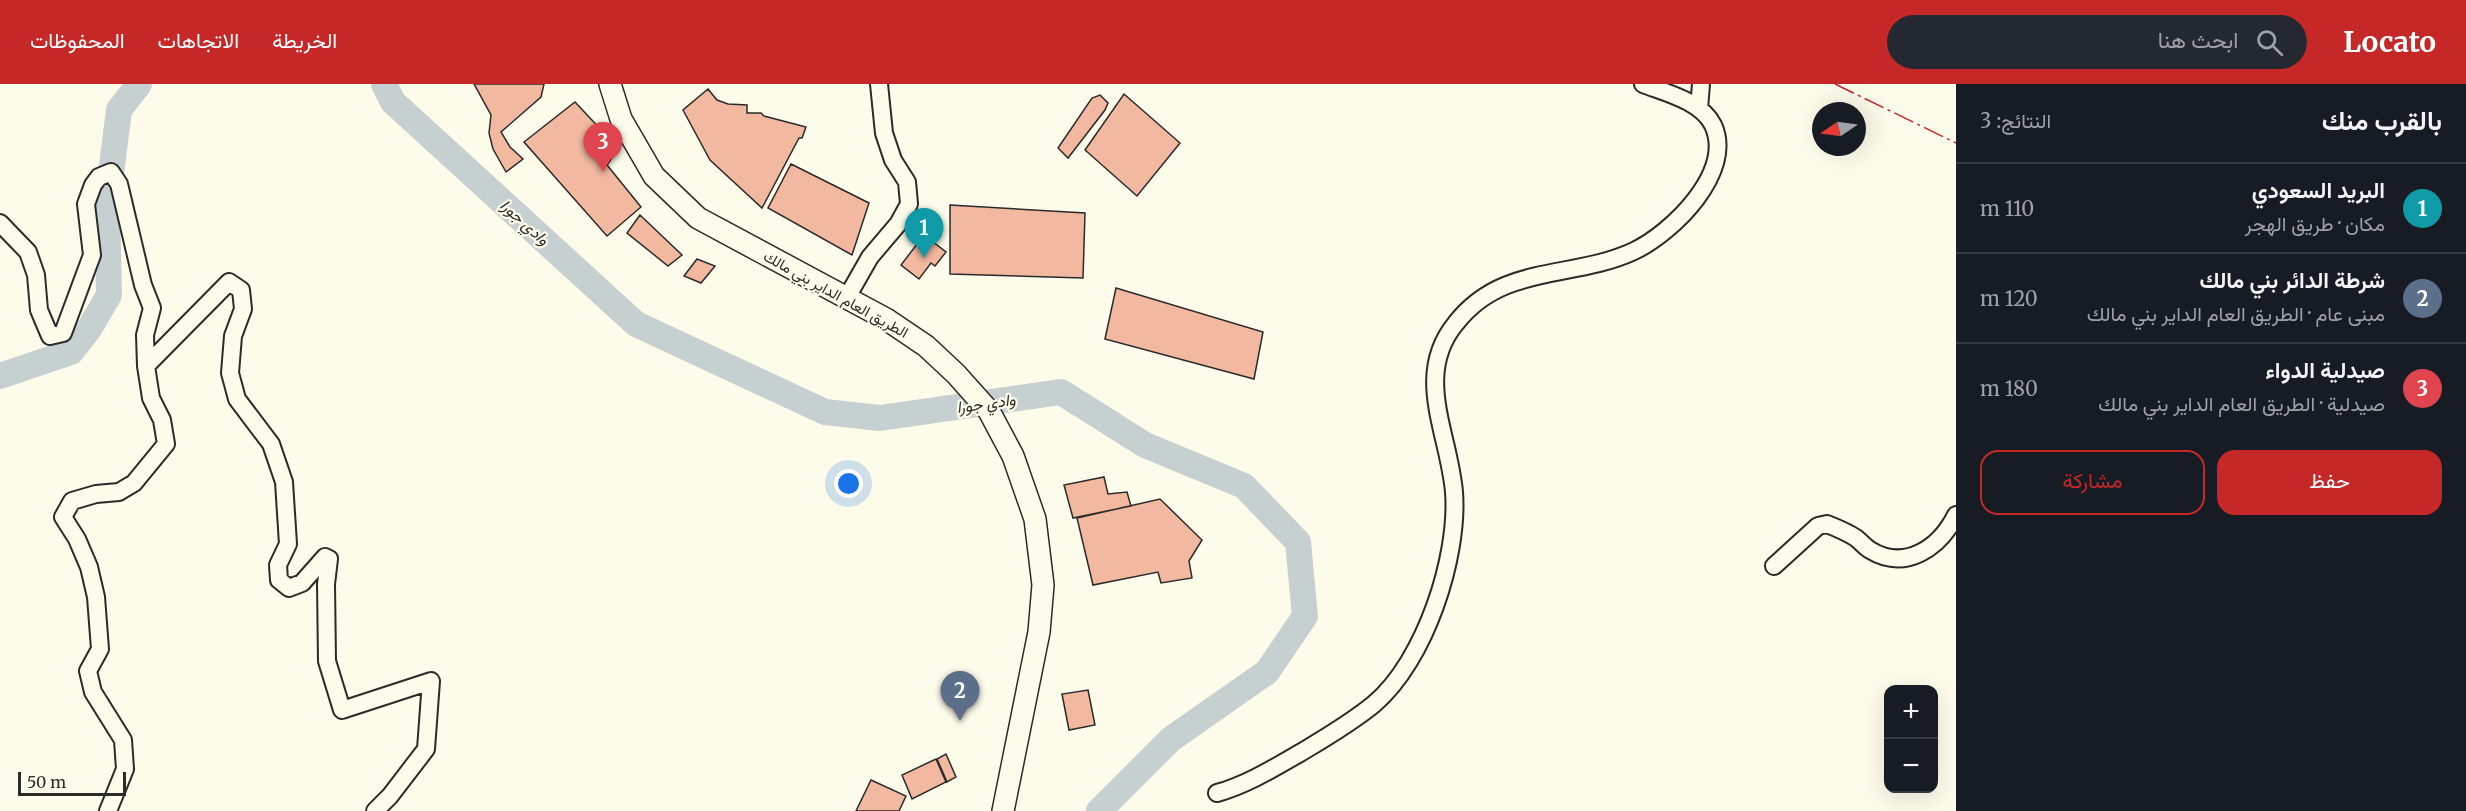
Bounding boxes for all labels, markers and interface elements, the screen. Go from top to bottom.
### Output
search box [1887,15,2307,69]
text: Locato [2343,24,2436,60]
text: ابحث هنا [2158,26,2238,54]
icon: search [2253,26,2286,59]
text: المحفوظات [30,27,125,54]
text: الاتجاهات [158,27,239,54]
text: الخريطة [272,27,337,54]
north arrow [1812,102,1866,156]
text: بالقرب منك [2322,104,2442,137]
text: النتائج: 3 [1980,108,2051,133]
pin: 3 [584,122,622,172]
text: البريد السعودي [2252,176,2385,204]
water label: وادي جورا [494,195,554,252]
text: 110 m [1980,196,2034,221]
text: 1 [2418,196,2427,221]
pin: 1 [904,208,944,258]
text: مكان · طريق الهجر [2245,211,2385,236]
street label: الطريق العام الداير بني مالك [758,246,912,345]
text: شرطة الدائر بني مالك [2199,266,2385,294]
text: 120 m [1980,286,2038,311]
text: 2 [2417,286,2428,311]
text: مبنى عام · الطريق العام الداير بني مالك [2087,301,2385,326]
text: صيدلية الدواء [2265,356,2385,384]
text: 180 m [1980,376,2038,401]
text: 3 [2417,376,2428,401]
water label: وادي جورا [955,389,1017,421]
text: صيدلية · الطريق العام الداير بني مالك [2098,391,2385,416]
button: مشاركة [1980,450,2205,515]
button: حفظ [2217,450,2442,515]
your location [834,469,863,498]
pin: 2 [940,672,980,721]
map controls [1884,685,1938,793]
button: + [1884,685,1938,739]
button: − [1884,739,1938,793]
scale bar [18,769,126,796]
text: 50 m [27,772,66,792]

